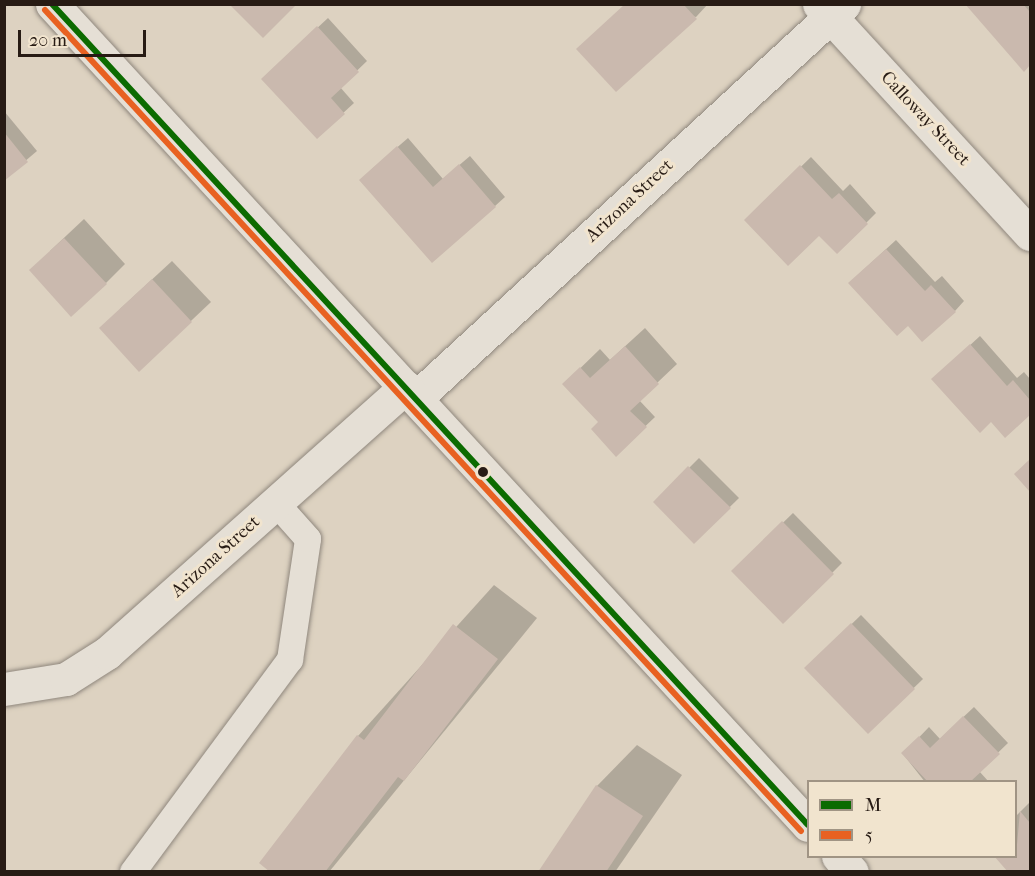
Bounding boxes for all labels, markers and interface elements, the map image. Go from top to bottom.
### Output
scale bar [21,18,148,56]
text: 20 m [29,30,67,51]
street label: Calloway Street [876,67,974,171]
street label: Arizona Street [582,155,678,247]
unlabelled marker [477,466,489,478]
street label: Arizona Street [167,512,265,602]
legend [807,780,1017,858]
text: M [865,795,881,816]
text: 5 [865,825,873,846]

